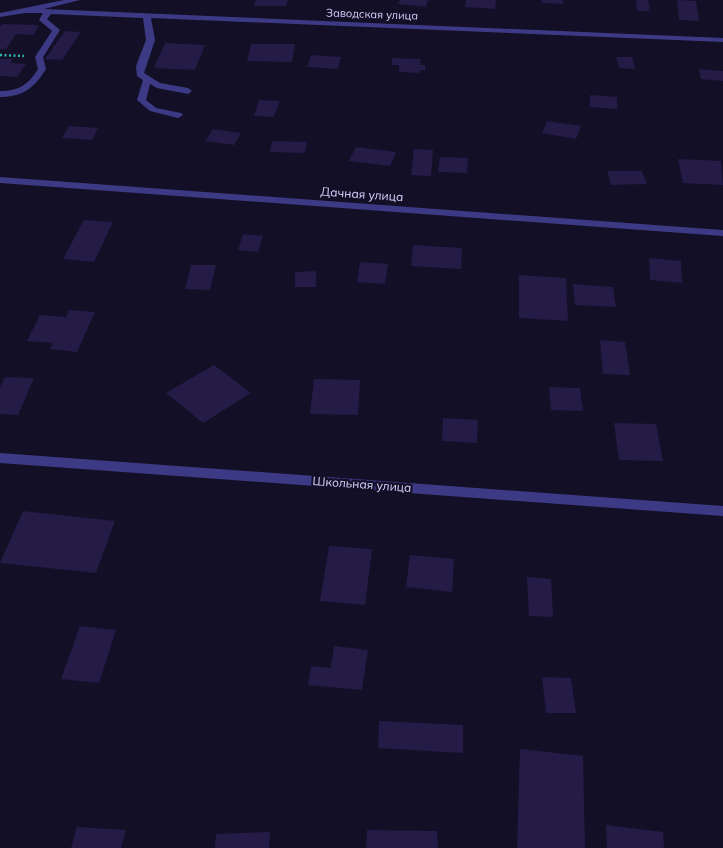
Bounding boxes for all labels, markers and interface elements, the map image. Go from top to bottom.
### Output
street label: Заводская улица [326,5,418,23]
street label: Дачная улица [320,184,404,204]
street label: Школьная улица [312,473,412,495]

